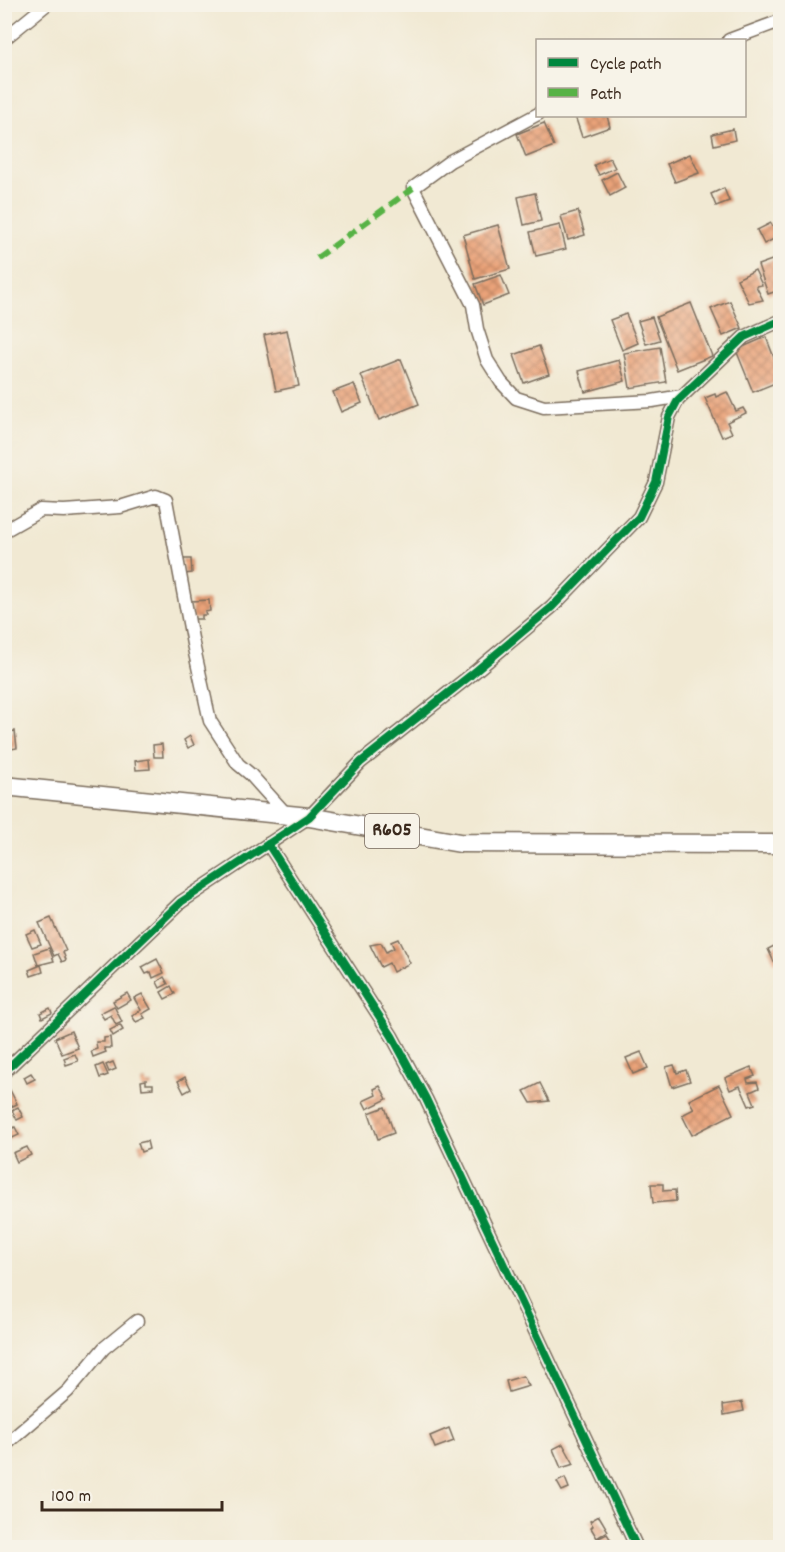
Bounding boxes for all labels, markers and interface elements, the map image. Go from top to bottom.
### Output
legend [536,39,746,117]
text: Cycle path [590,53,661,78]
text: Path [590,83,622,108]
road number: R605 [365,814,419,848]
scale bar [42,1474,222,1512]
text: 100 m [51,1485,91,1510]

